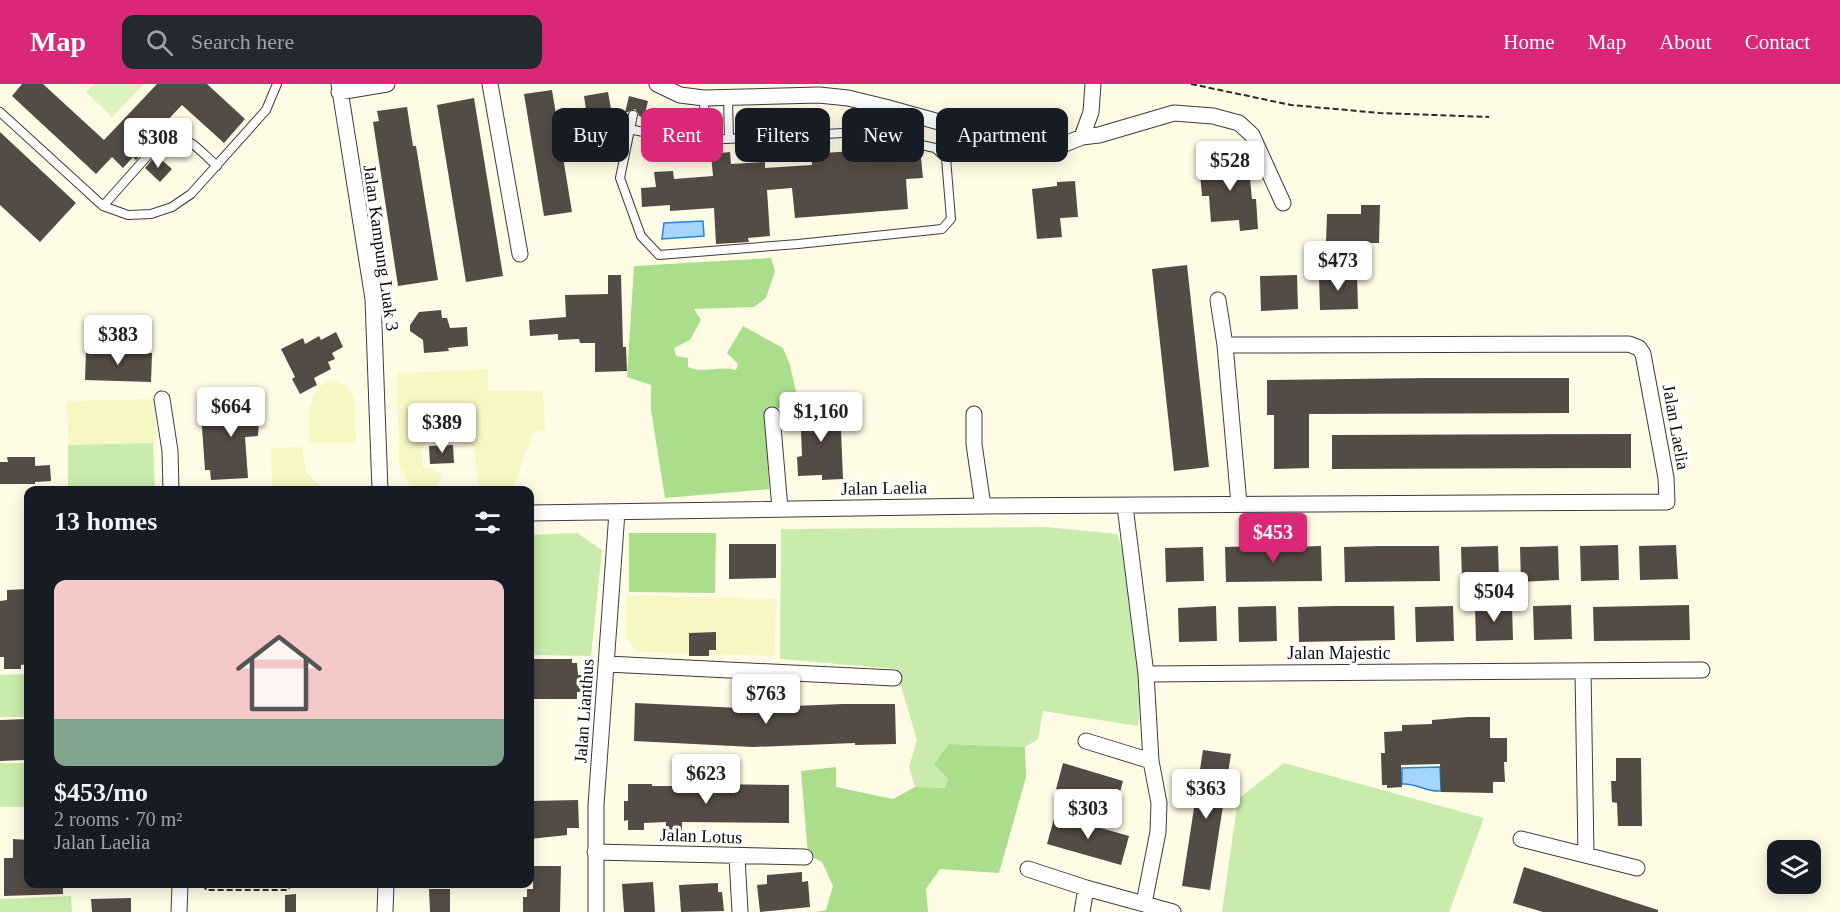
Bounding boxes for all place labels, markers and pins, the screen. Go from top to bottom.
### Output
pin: $308 [122,118,194,169]
pin: $528 [1194,141,1266,192]
pin: $473 [1302,241,1374,292]
pin: $383 [82,315,154,366]
pin: $664 [195,387,267,438]
pin: $1,160 [772,392,870,443]
pin: $389 [406,403,478,454]
pin: $453 [1237,513,1309,564]
pin: $504 [1458,572,1530,623]
pin: $763 [730,674,802,725]
pin: $623 [670,754,742,805]
pin: $363 [1170,769,1242,820]
pin: $303 [1052,789,1124,840]

